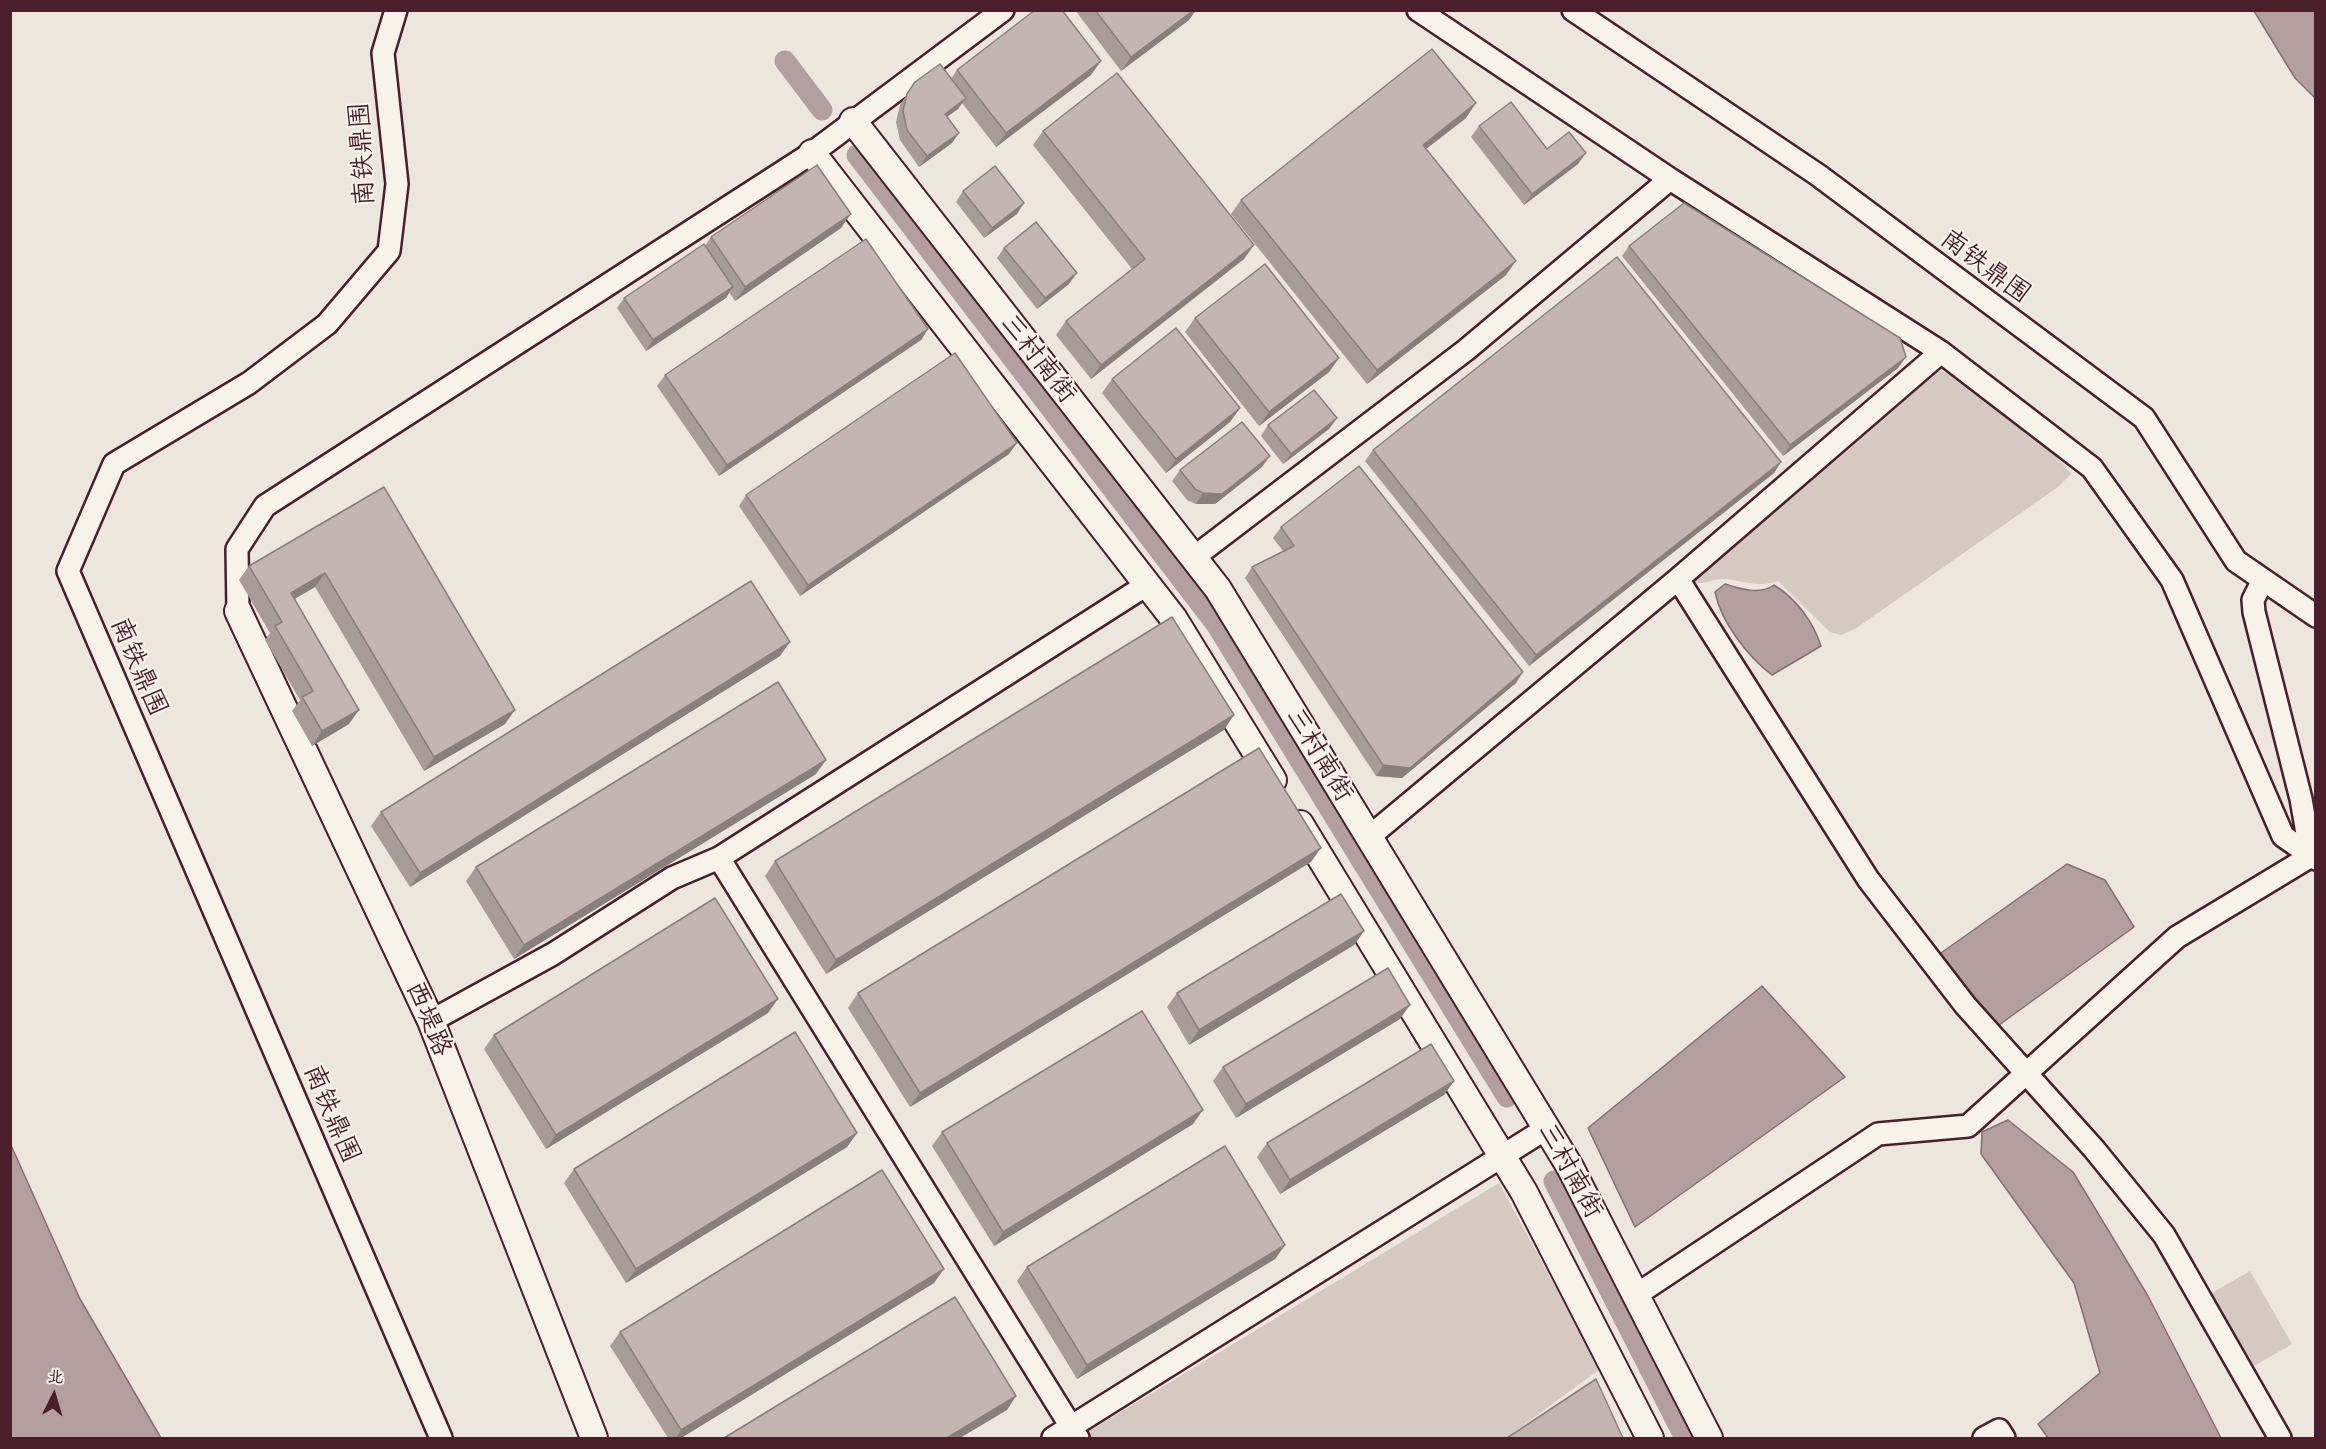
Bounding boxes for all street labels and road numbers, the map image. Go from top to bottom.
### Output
street label: 南铁鼎围 [345,101,381,207]
street label: 南铁鼎围 [1934,223,2036,311]
street label: 三村南街 [994,308,1082,410]
street label: 南铁鼎围 [103,613,173,721]
street label: 三村南街 [1279,702,1359,808]
street label: 西堤路 [398,977,458,1061]
street label: 南铁鼎围 [296,1060,366,1168]
street label: 三村南街 [1531,1118,1609,1224]

